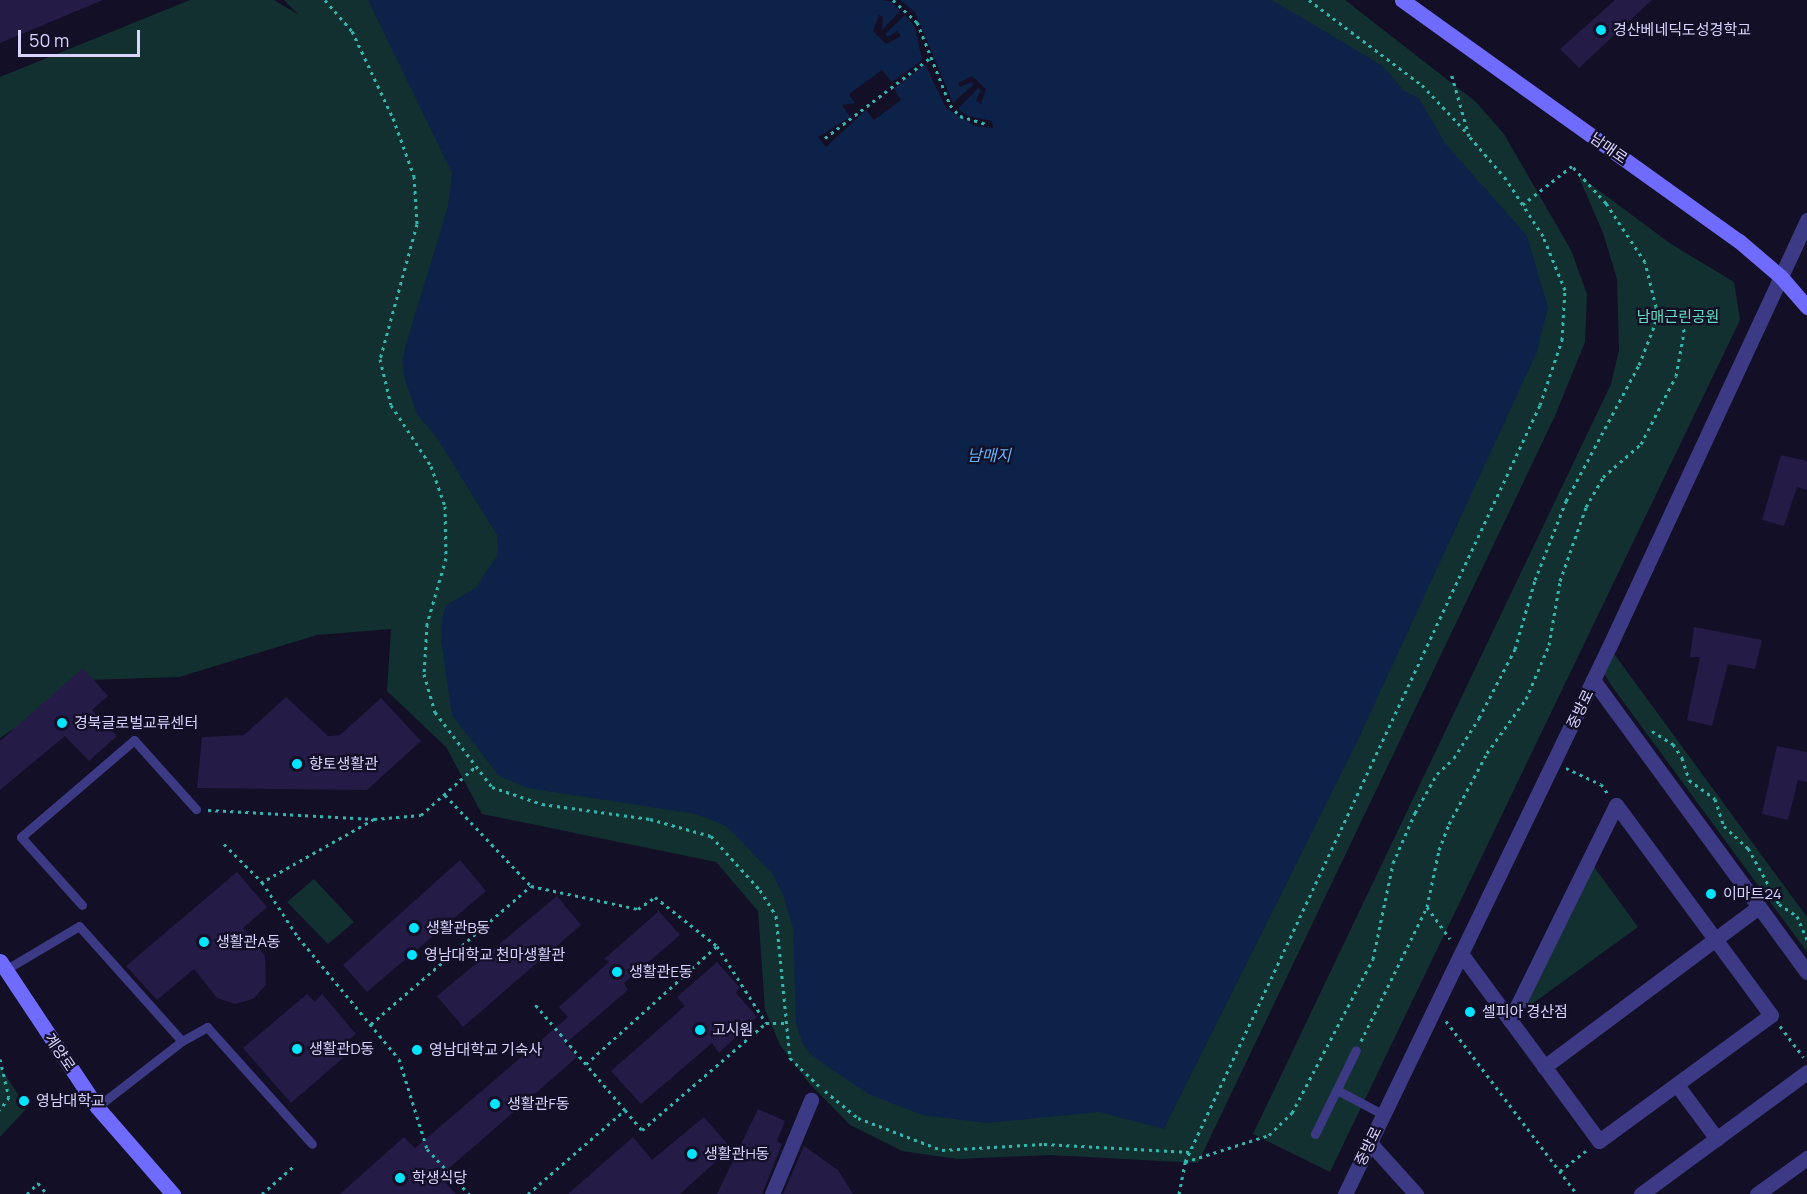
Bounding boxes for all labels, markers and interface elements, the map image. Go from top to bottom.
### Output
scale bar [21,18,142,56]
place label: 경산베네딕도성경학교 [1613,21,1751,39]
marker: 경산베네딕도성경학교 [1594,23,1608,37]
text: 50 m [29,28,69,52]
street label: 남매로 [1587,129,1631,167]
park label: 남매근린공원 [1637,308,1719,326]
water label: 남매지 [967,445,1011,465]
street label: 중방로 [1563,686,1597,732]
place label: 경북글로벌교류센터 [74,714,198,732]
marker: 경북글로벌교류센터 [55,716,69,730]
place label: 향토생활관 [309,755,378,773]
marker: 향토생활관 [290,757,304,771]
place label: 이마트24 [1723,885,1781,903]
marker: 이마트24 [1704,887,1718,901]
place label: 생활관B동 [426,919,490,937]
marker: 생활관B동 [407,921,421,935]
place label: 생활관A동 [216,933,281,951]
marker: 생활관A동 [197,935,211,949]
place label: 영남대학교 천마생활관 [424,946,565,964]
marker: 영남대학교 천마생활관 [405,948,419,962]
place label: 생활관E동 [629,963,693,981]
marker: 생활관E동 [610,965,624,979]
place label: 셀피아 경산점 [1482,1003,1568,1021]
marker: 셀피아 경산점 [1463,1005,1477,1019]
place label: 고시원 [712,1021,753,1039]
marker: 고시원 [693,1023,707,1037]
street label: 계양로 [41,1030,79,1074]
place label: 생활관D동 [309,1040,374,1058]
place label: 영남대학교 기숙사 [429,1041,542,1059]
marker: 생활관D동 [290,1042,304,1056]
marker: 영남대학교 기숙사 [410,1043,424,1057]
place label: 영남대학교 [36,1092,105,1110]
marker: 영남대학교 [17,1094,31,1108]
place label: 생활관F동 [507,1095,570,1113]
marker: 생활관F동 [488,1097,502,1111]
street label: 중방로 [1351,1123,1385,1169]
place label: 생활관H동 [704,1145,769,1163]
marker: 생활관H동 [685,1147,699,1161]
place label: 학생식당 [412,1169,467,1187]
marker: 학생식당 [393,1171,407,1185]

